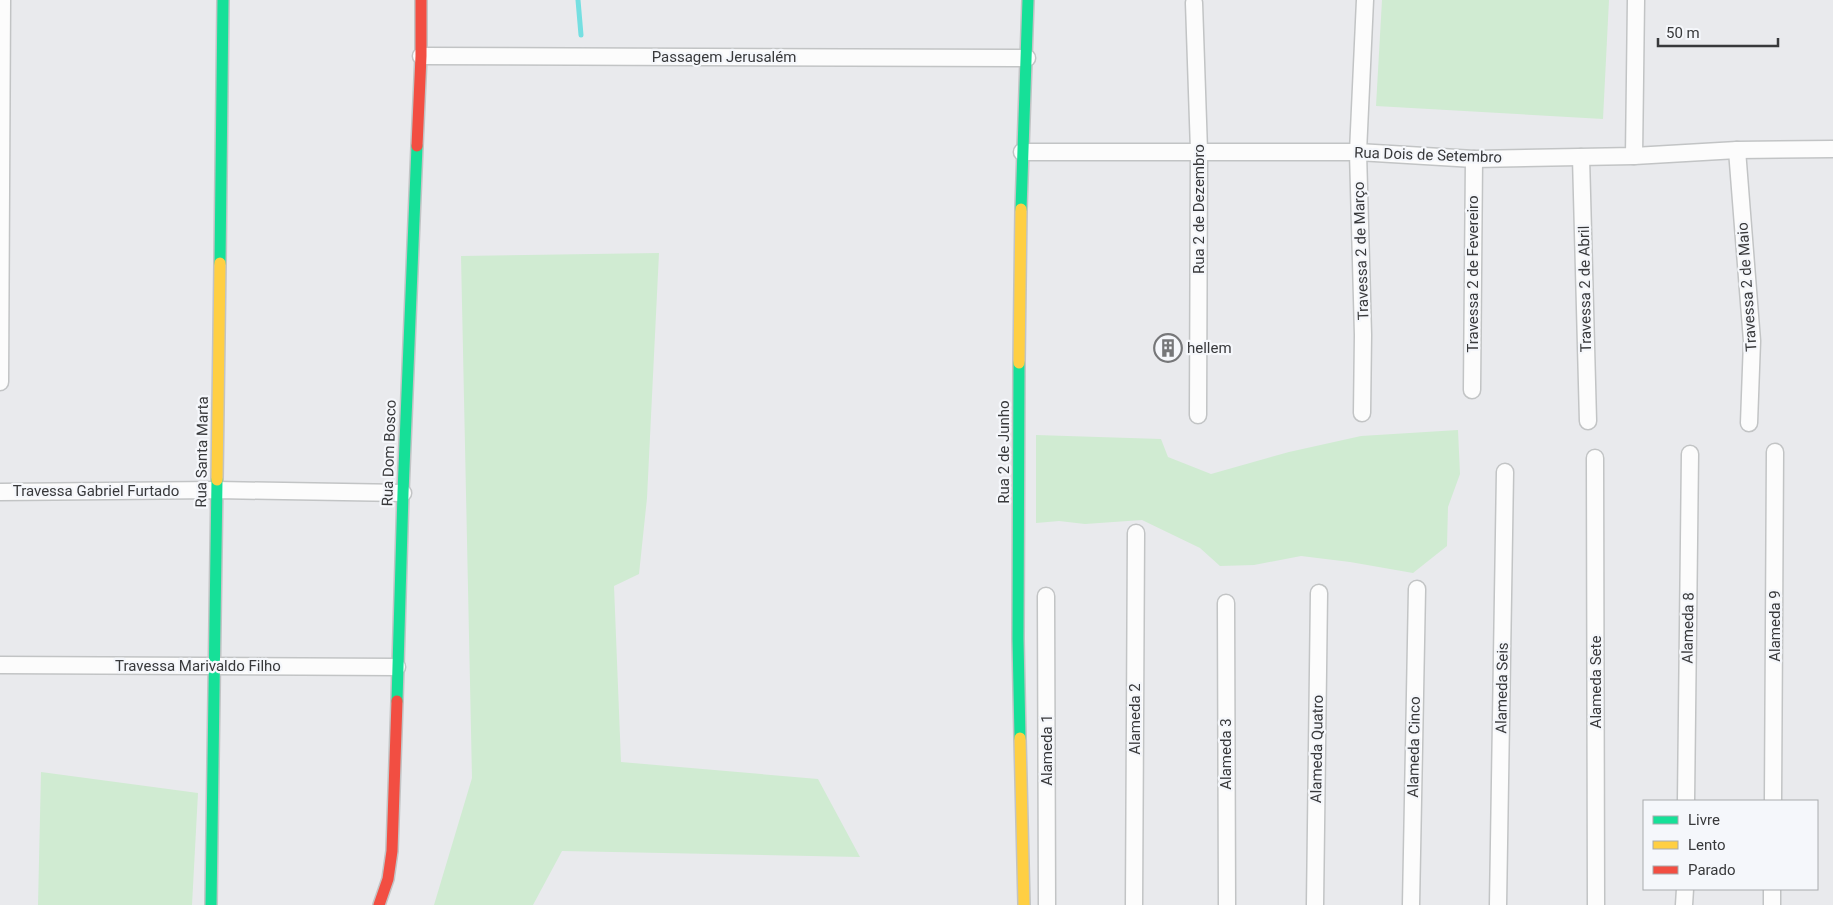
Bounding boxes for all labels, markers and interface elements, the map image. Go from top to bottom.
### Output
scale bar [1658,15,1778,47]
text: 50 m [1666,24,1700,42]
street label: Passagem Jerusalém [652,48,796,66]
street label: Rua Dois de Setembro [1354,143,1502,167]
street label: Rua 2 de Dezembro [1190,144,1208,274]
street label: Travessa 2 de Março [1350,181,1372,321]
street label: Travessa 2 de Fevereiro [1464,195,1482,353]
street label: Travessa 2 de Maio [1734,222,1760,352]
street label: Travessa 2 de Abril [1575,226,1595,352]
building icon: hellem [1153,333,1183,363]
place label: hellem [1187,339,1232,357]
street label: Rua Santa Marta [192,396,212,508]
street label: Rua Dom Bosco [378,399,400,507]
street label: Rua 2 de Junho [995,400,1013,504]
street label: Travessa Gabriel Furtado [13,482,179,500]
street label: Alameda 9 [1766,590,1784,662]
street label: Alameda 8 [1678,592,1698,664]
street label: Alameda Sete [1587,636,1605,728]
street label: Alameda Seis [1492,642,1512,734]
street label: Travessa Marivaldo Filho [115,657,281,675]
street label: Alameda 2 [1126,683,1144,755]
street label: Alameda Quatro [1307,695,1327,803]
street label: Alameda Cinco [1404,696,1424,798]
street label: Alameda 1 [1038,714,1056,786]
street label: Alameda 3 [1217,718,1235,790]
legend [1643,800,1818,890]
text: Livre [1688,811,1720,829]
text: Lento [1688,836,1726,854]
text: Parado [1688,861,1736,879]

